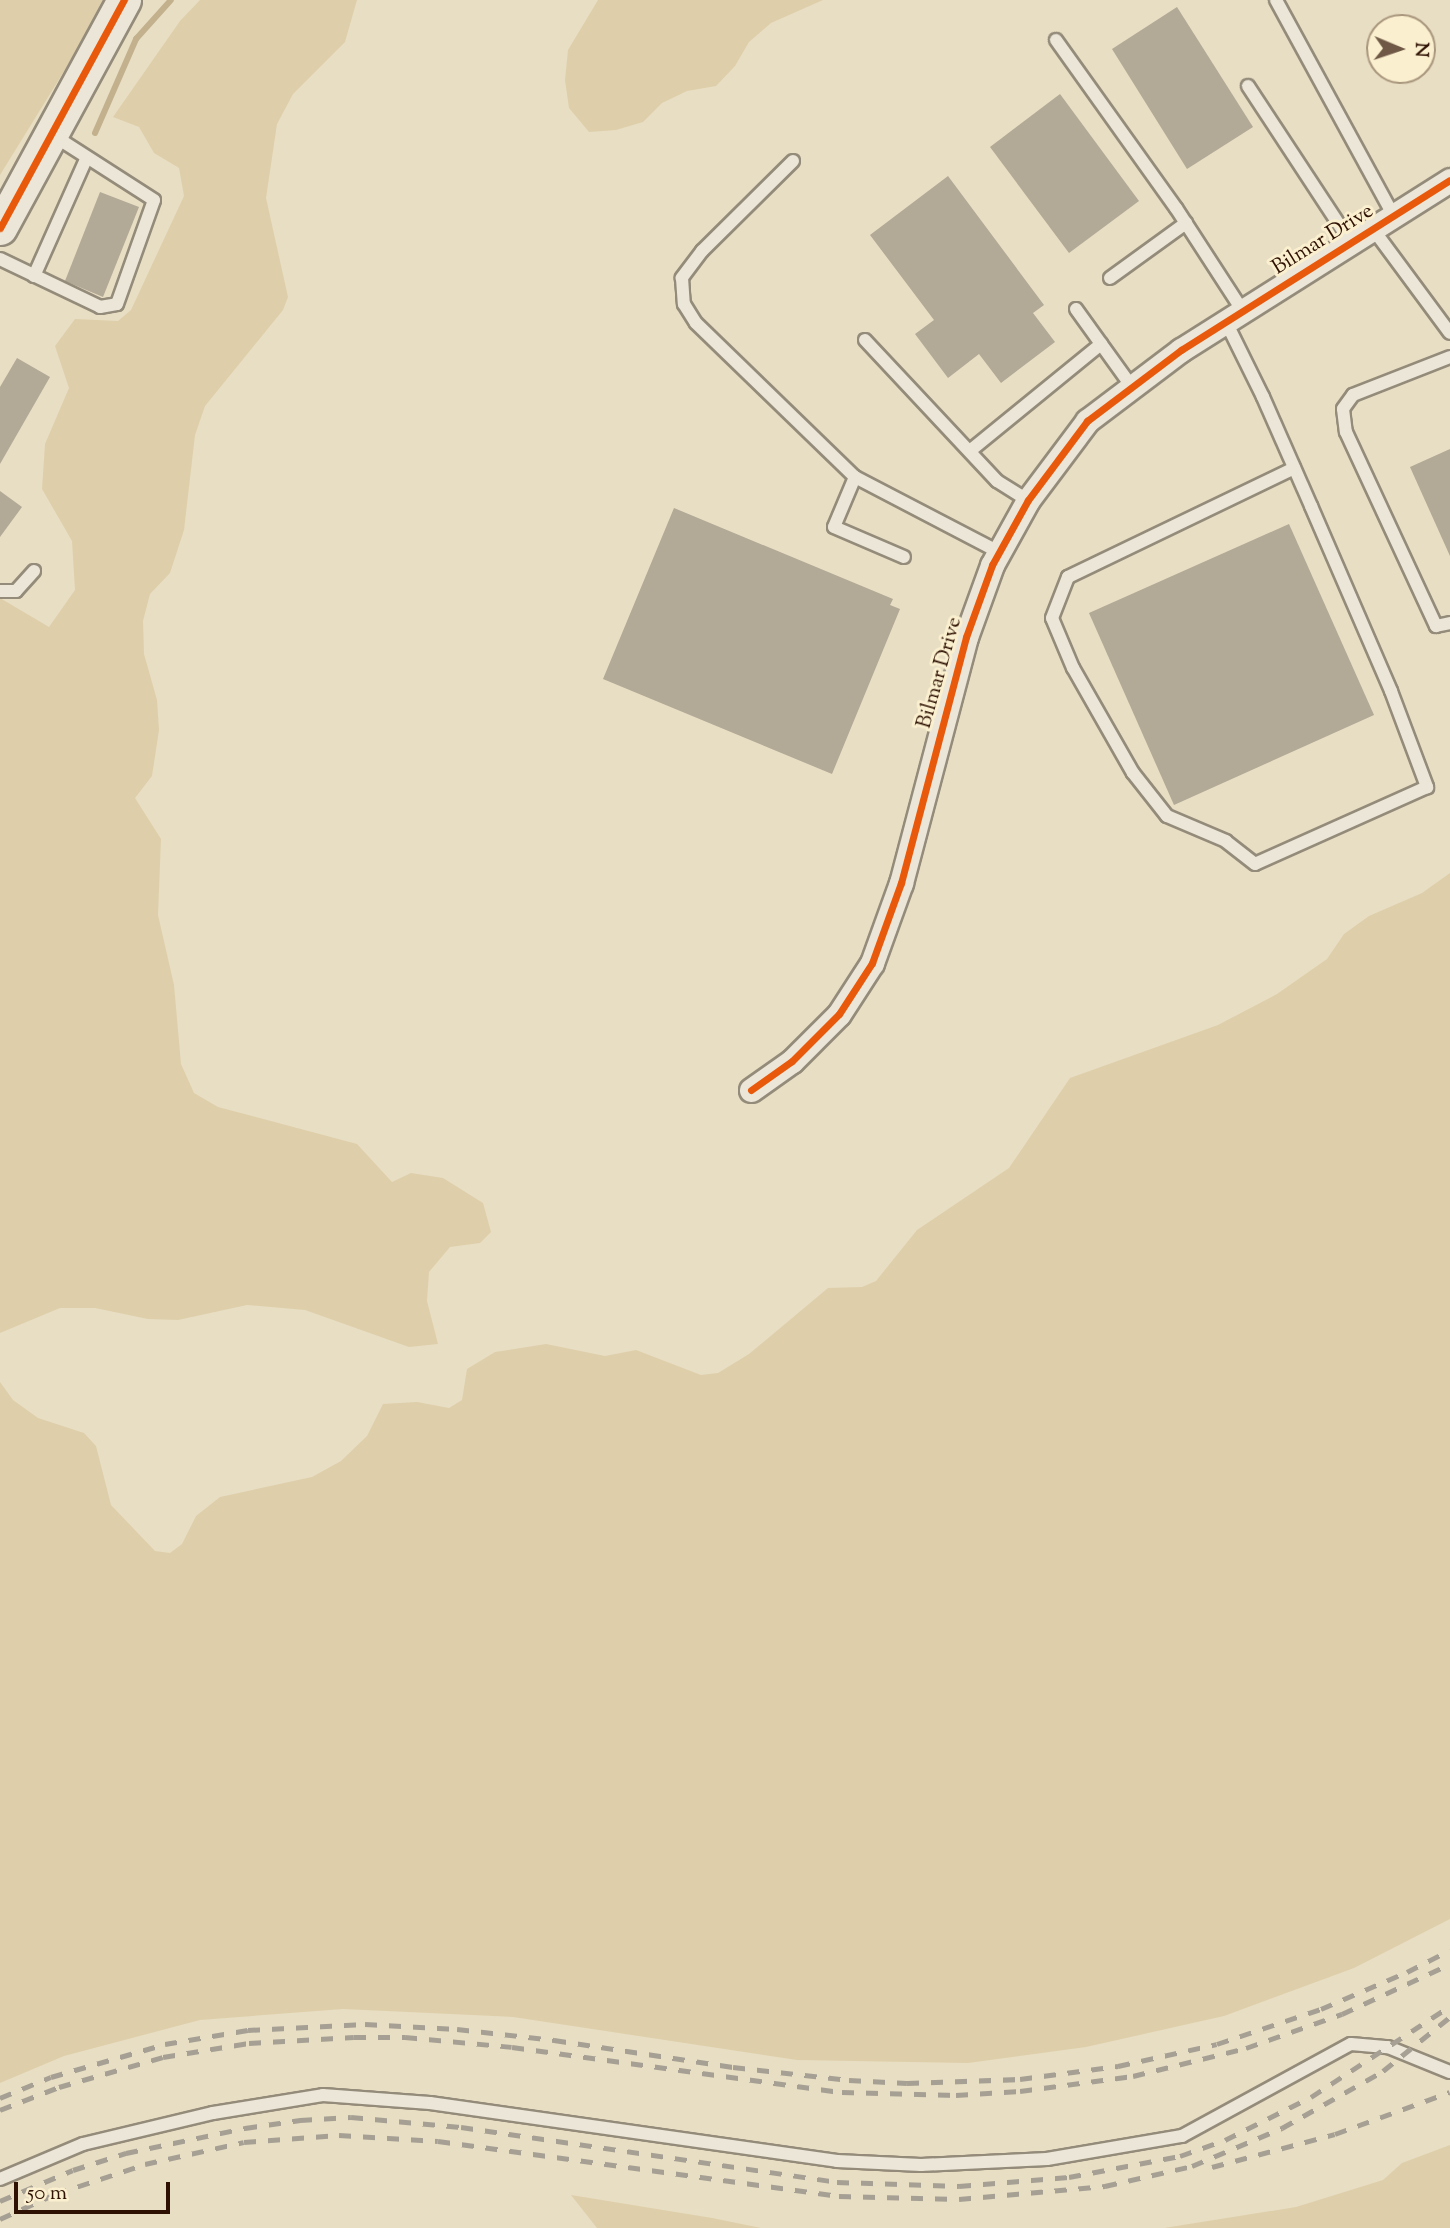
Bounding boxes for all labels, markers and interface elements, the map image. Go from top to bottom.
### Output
north arrow [1366,14,1436,84]
text: N [1407,42,1434,58]
street label: Bilmar Drive [1268,199,1378,281]
street label: Bilmar Drive [912,614,968,732]
scale bar [18,2168,173,2212]
text: 50 m [27,2179,67,2209]

